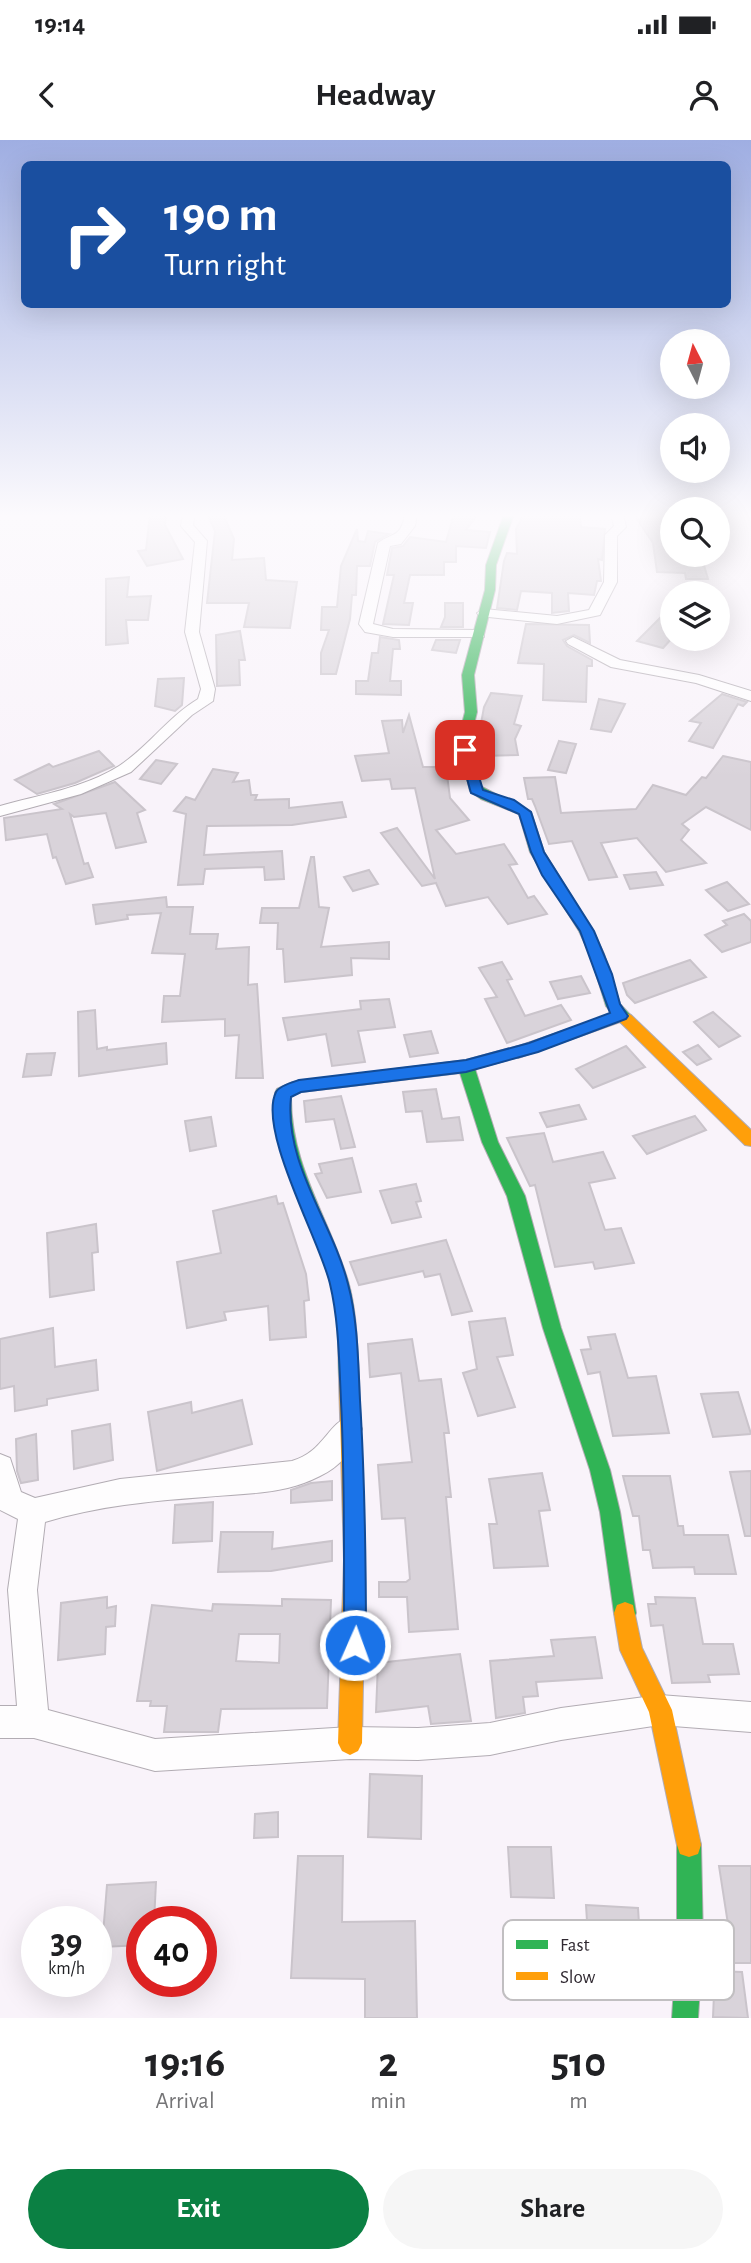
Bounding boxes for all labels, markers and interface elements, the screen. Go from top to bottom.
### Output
text: 19:14 [35,11,85,37]
icon: back [28,76,66,114]
icon: person [685,76,723,114]
text: Headway [315,79,436,111]
icon: right [49,189,140,280]
text: 190 m [164,191,278,240]
text: Turn right [164,249,286,281]
north arrow [660,329,730,399]
map controls [660,329,730,651]
button: sound [660,413,730,483]
button: search [660,497,730,567]
button: layers [660,581,730,651]
pin [435,720,495,780]
icon: arrive [446,731,484,769]
position arrow [318,1608,392,1682]
speed limit sign: 40 [126,1906,217,1997]
legend [503,1920,734,2000]
text: 39 [50,1925,82,1960]
text: Fast [560,1936,590,1955]
text: km/h [48,1960,85,1978]
text: Slow [560,1968,596,1987]
text: 19:16 [145,2042,225,2084]
text: 2 [378,2042,398,2084]
text: 510 [551,2042,606,2084]
text: Arrival [156,2090,215,2113]
text: min [370,2090,406,2113]
text: m [569,2090,588,2113]
button: Exit [28,2169,369,2249]
button: Share [383,2169,723,2249]

